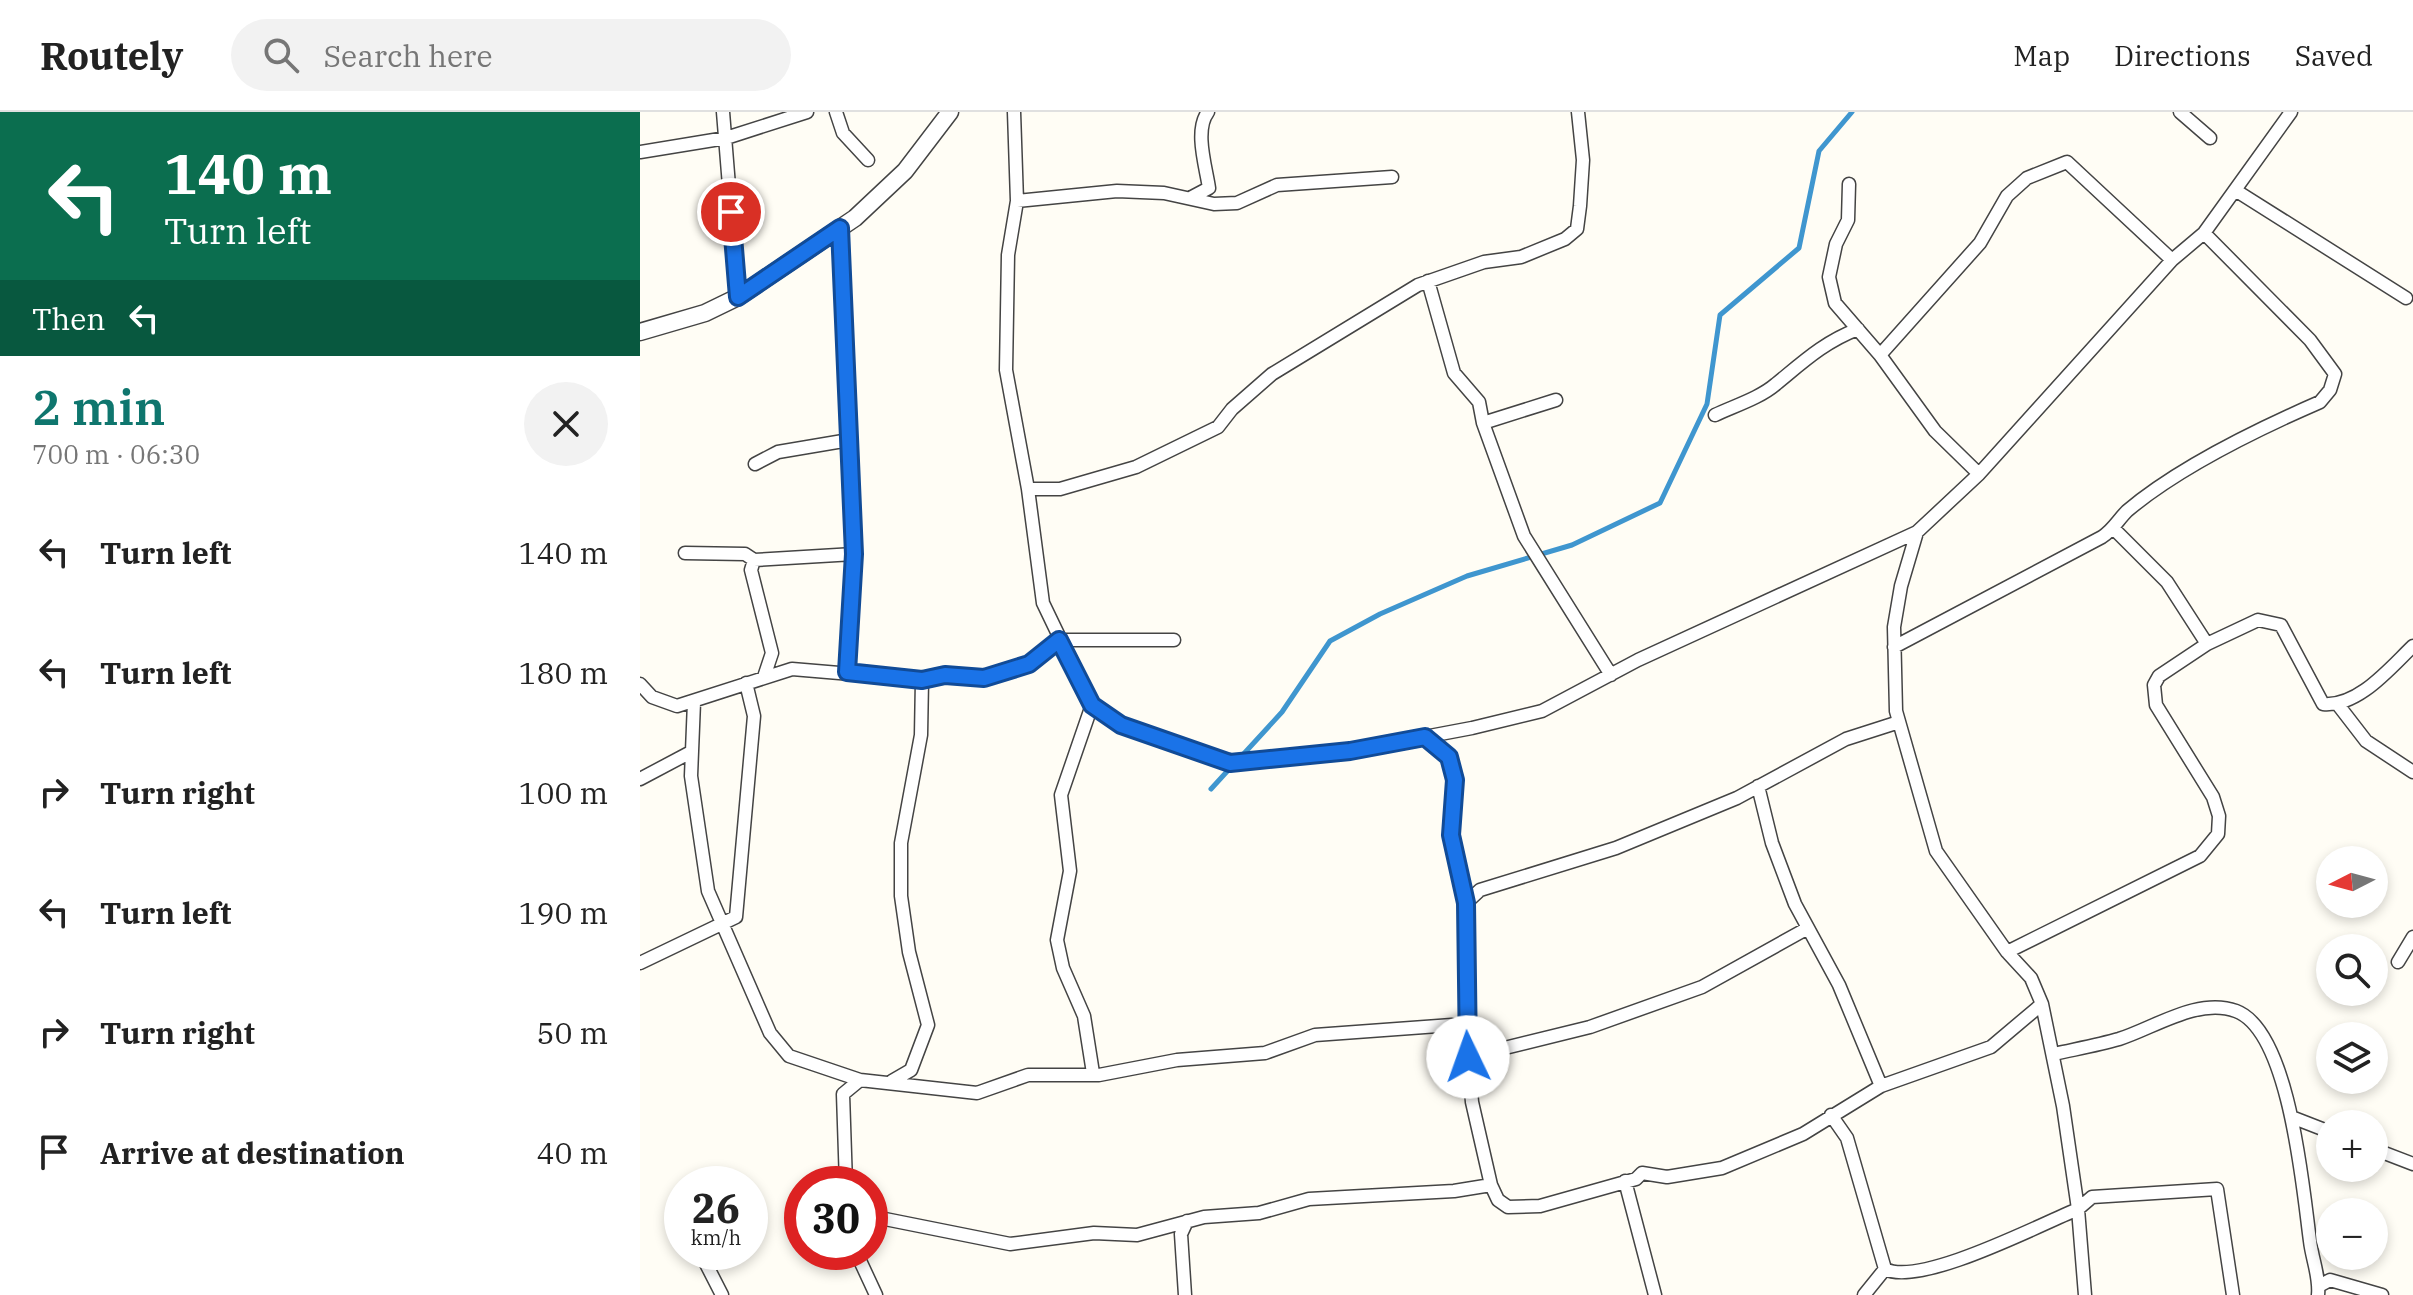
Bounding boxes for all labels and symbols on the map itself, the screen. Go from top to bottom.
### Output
pin [697,178,765,246]
north arrow [2316,846,2388,918]
position arrow [1426,1015,1510,1099]
speed limit sign: 30 [784,1166,888,1270]

